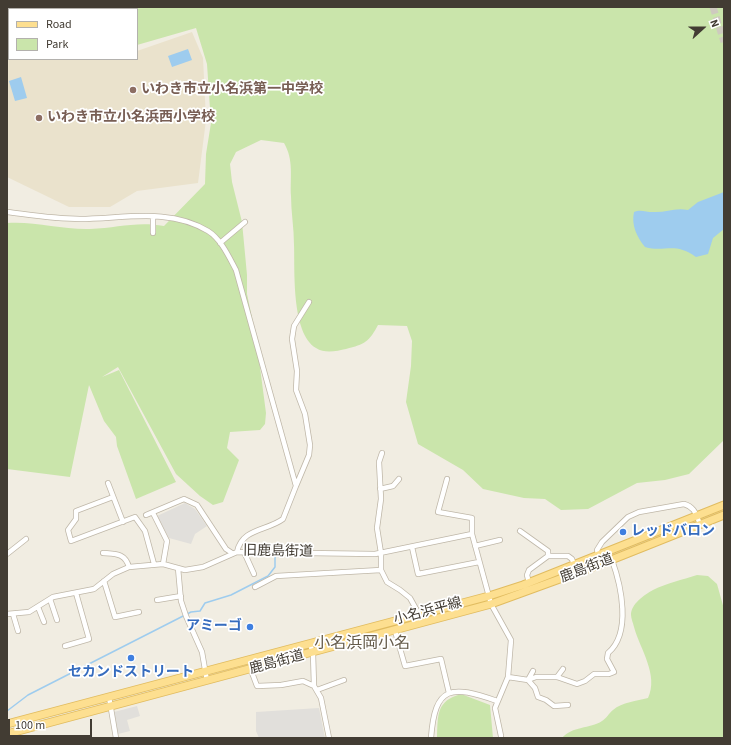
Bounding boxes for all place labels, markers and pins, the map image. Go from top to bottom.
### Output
place label: いわき市立小名浜第一中学校 [141,82,323,98]
marker: いわき市立小名浜第一中学校 [128,85,138,95]
place label: いわき市立小名浜西小学校 [47,110,215,126]
marker: いわき市立小名浜西小学校 [34,113,44,123]
place label: レッドバロン [631,524,715,540]
marker: レッドバロン [618,527,628,537]
place label: アミーゴ [186,619,242,635]
marker: アミーゴ [245,622,255,632]
marker: セカンドストリート [126,653,136,663]
place label: セカンドストリート [68,665,194,681]

